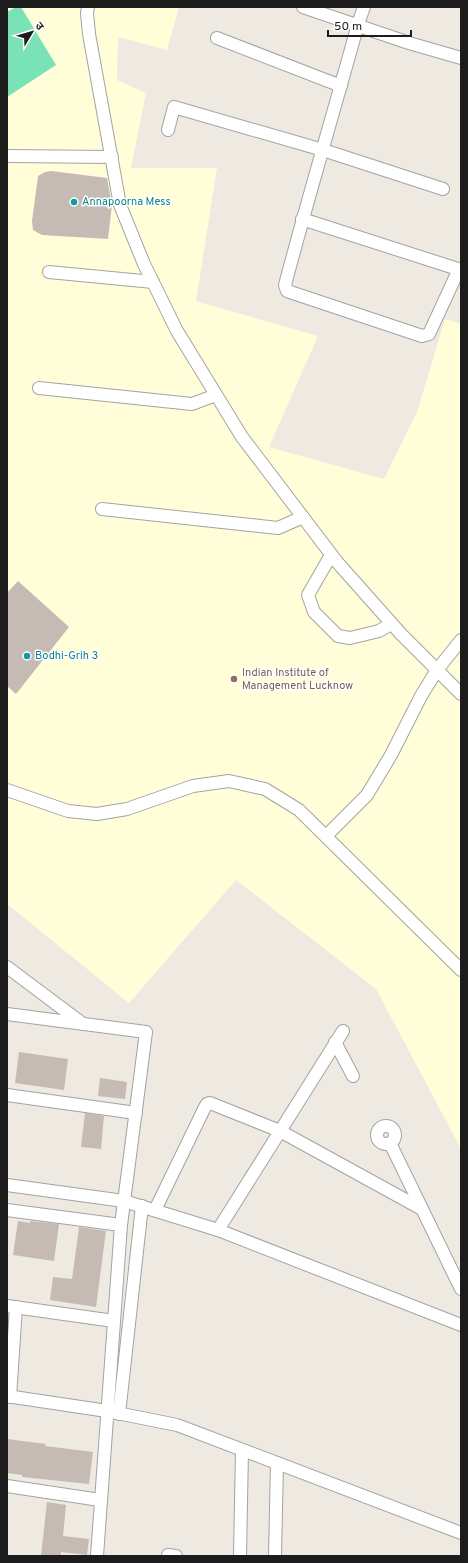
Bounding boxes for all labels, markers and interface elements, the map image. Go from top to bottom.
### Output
north arrow [12,12,52,52]
scale bar [328,12,411,38]
text: 50 m [334,19,362,35]
text: उ [32,20,47,34]
place label: Annapoorna Mess [82,195,171,209]
marker: Annapoorna Mess [69,197,79,207]
place label: Bodhi-Grih 3 [35,649,98,663]
marker: Bodhi-Grih 3 [22,651,32,661]
place label: Indian Institute of Management Lucknow [242,666,353,693]
marker: Indian Institute of Management Lucknow [229,674,239,684]

